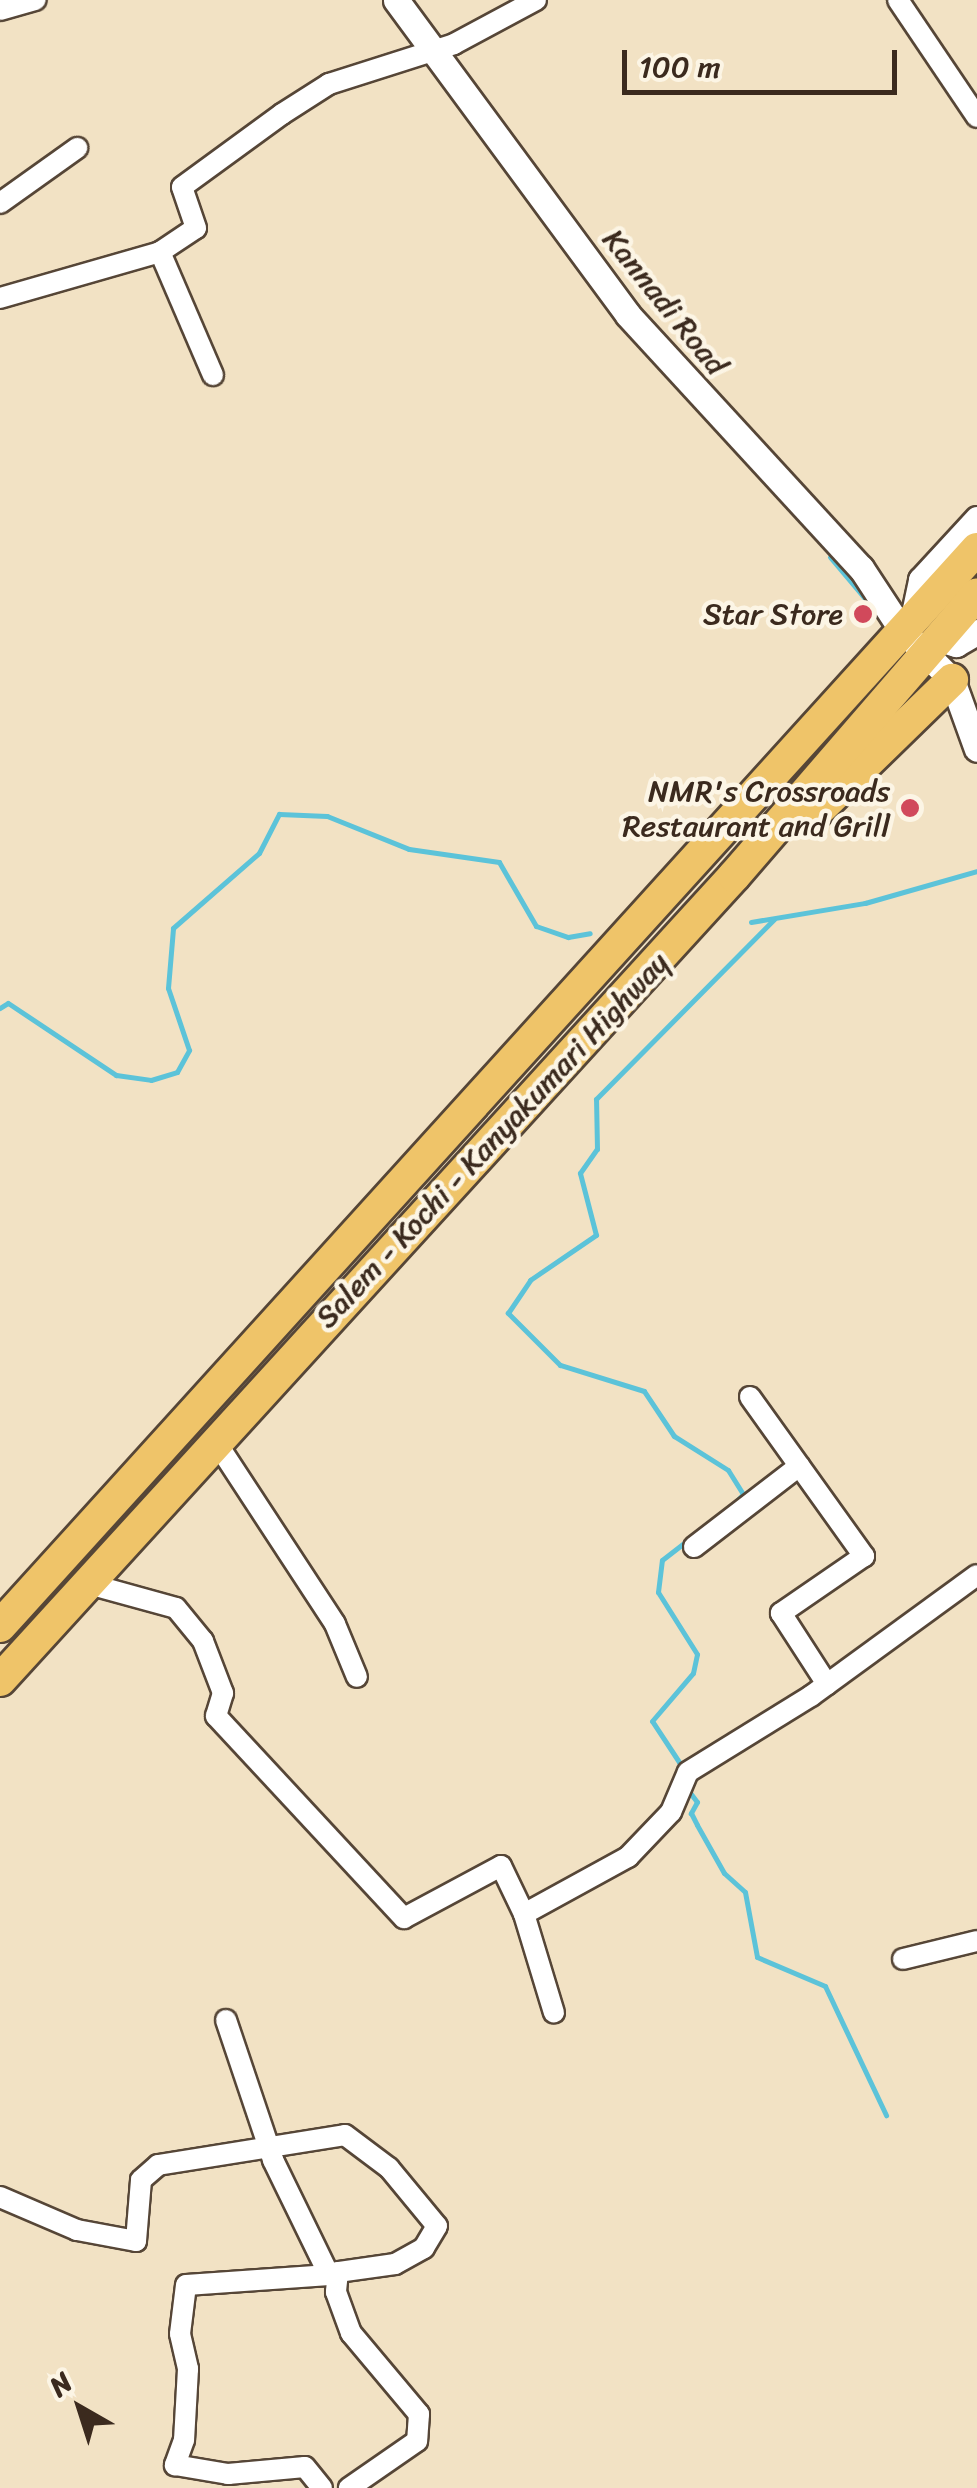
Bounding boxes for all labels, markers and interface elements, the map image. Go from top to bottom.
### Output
scale bar [627,30,902,92]
text: 100 m [639,40,721,94]
street label: Kannadi Road [595,222,735,382]
place label: Star Store [701,596,843,632]
marker: Star Store [852,603,874,625]
place label: NMR's Crossroads Restaurant and Grill [623,773,890,844]
marker: NMR's Crossroads Restaurant and Grill [899,797,921,819]
street label: Salem - Kochi - Kanyakumari Highway [307,944,677,1336]
north arrow [30,2358,130,2458]
text: N [38,2359,84,2409]

